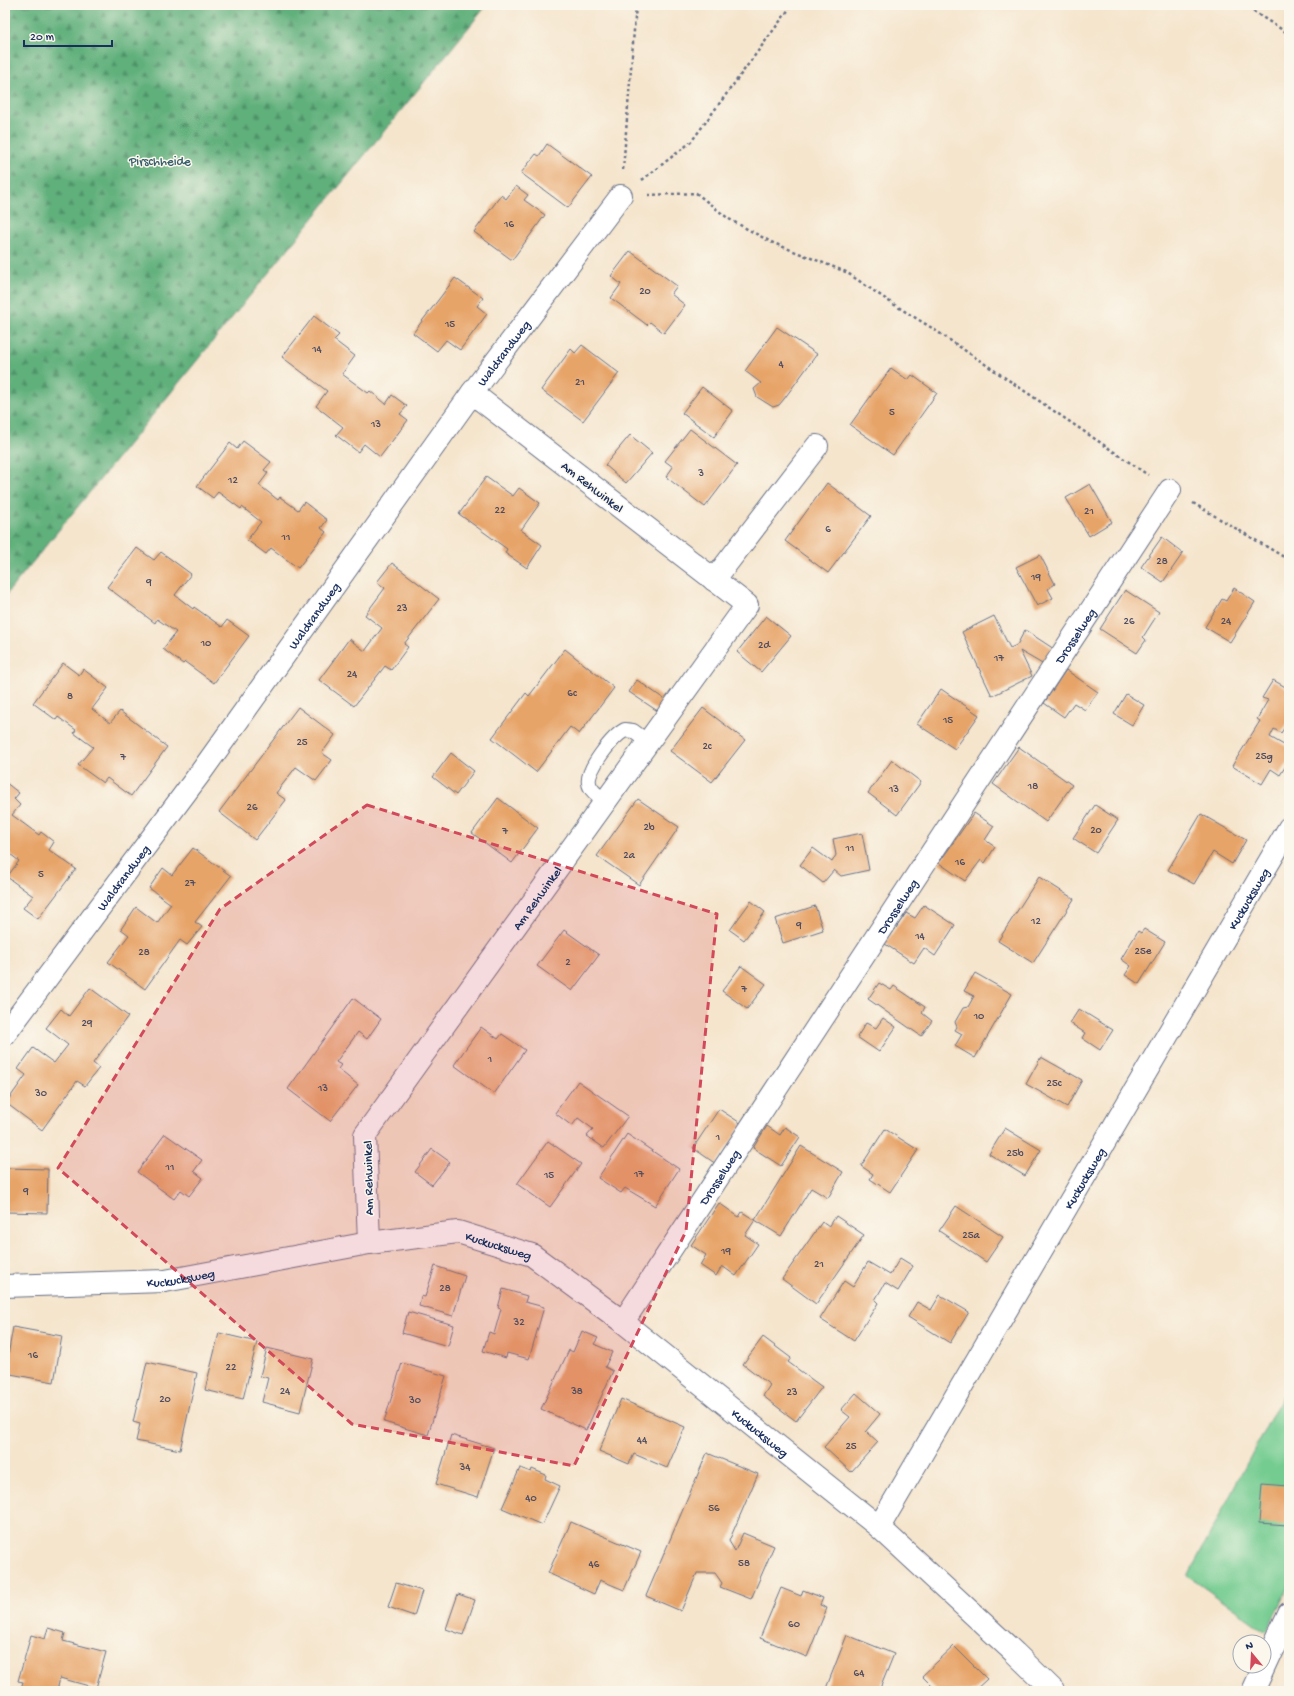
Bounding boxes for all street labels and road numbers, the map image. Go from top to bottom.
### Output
street label: Waldrandweg [475,318,534,390]
street label: Am Rehwinkel [557,459,626,517]
street label: Waldrandweg [286,580,344,653]
street label: Drosselweg [1052,606,1100,668]
street label: Waldrandweg [95,843,154,915]
street label: Am Rehwinkel [510,864,566,934]
street label: Kuckucksweg [1226,866,1274,933]
street label: Drosselweg [874,877,922,939]
street label: Am Rehwinkel [361,1140,378,1216]
street label: Kuckucksweg [1062,1145,1110,1212]
street label: Drosselweg [696,1147,744,1209]
street label: Kuckucksweg [463,1230,533,1264]
street label: Kuckucksweg [146,1267,216,1292]
street label: Kuckucksweg [727,1407,791,1461]

